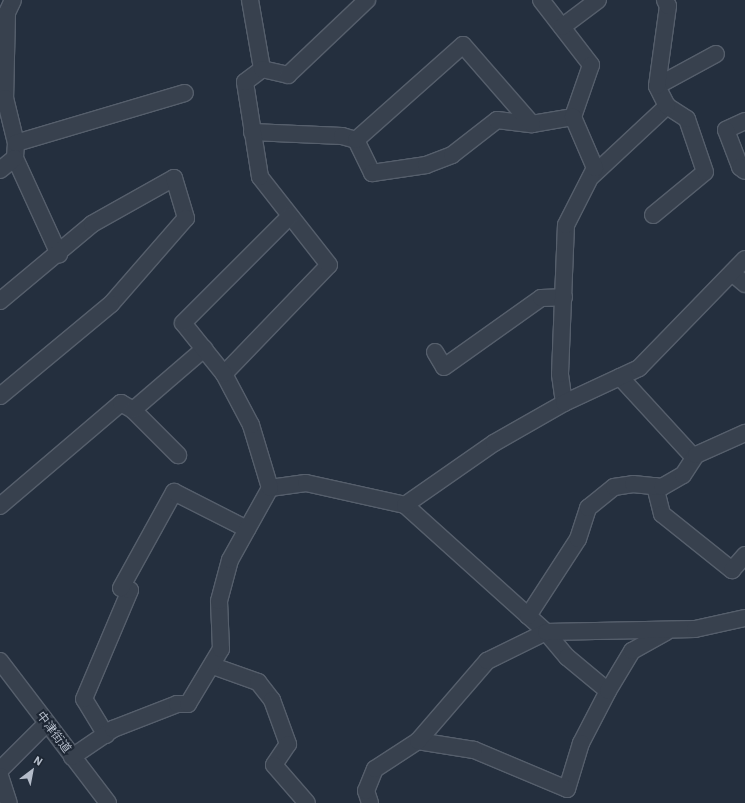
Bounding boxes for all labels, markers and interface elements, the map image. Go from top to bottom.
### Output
street label: 中津街道 [34,708,74,756]
north arrow [12,751,52,791]
text: N [31,753,45,769]

